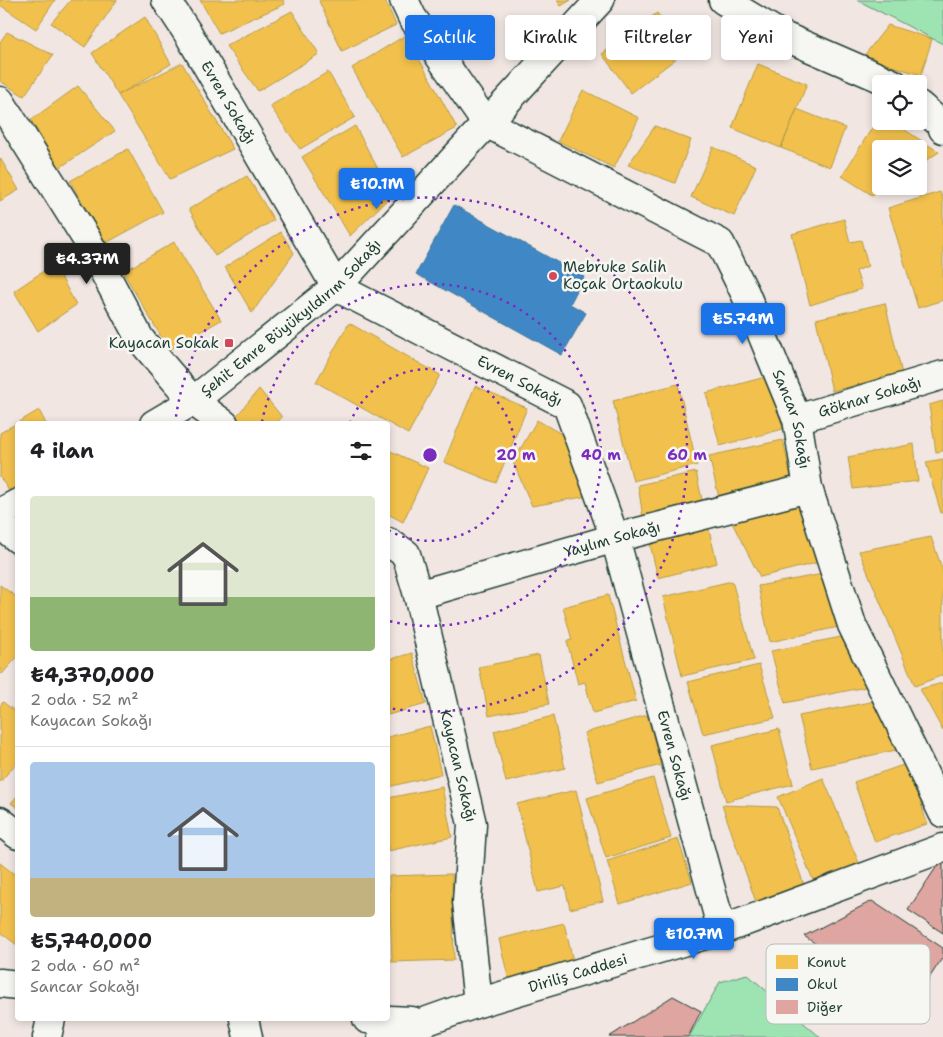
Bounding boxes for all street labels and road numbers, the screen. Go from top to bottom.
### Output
street label: Evren Sokağı [196,57,261,148]
street label: Şehit Emre Büyükyıldırım Sokağı [196,234,385,401]
street label: Evren Sokağı [474,351,566,411]
street label: Sancar Sokağı [768,366,815,470]
street label: Göknar Sokağı [816,372,924,422]
street label: Yaylım Sokağı [562,517,663,562]
street label: Kayacan Sokağı [435,708,481,824]
street label: Evren Sokağı [652,708,696,803]
street label: Diriliş Caddesi [526,949,630,997]

